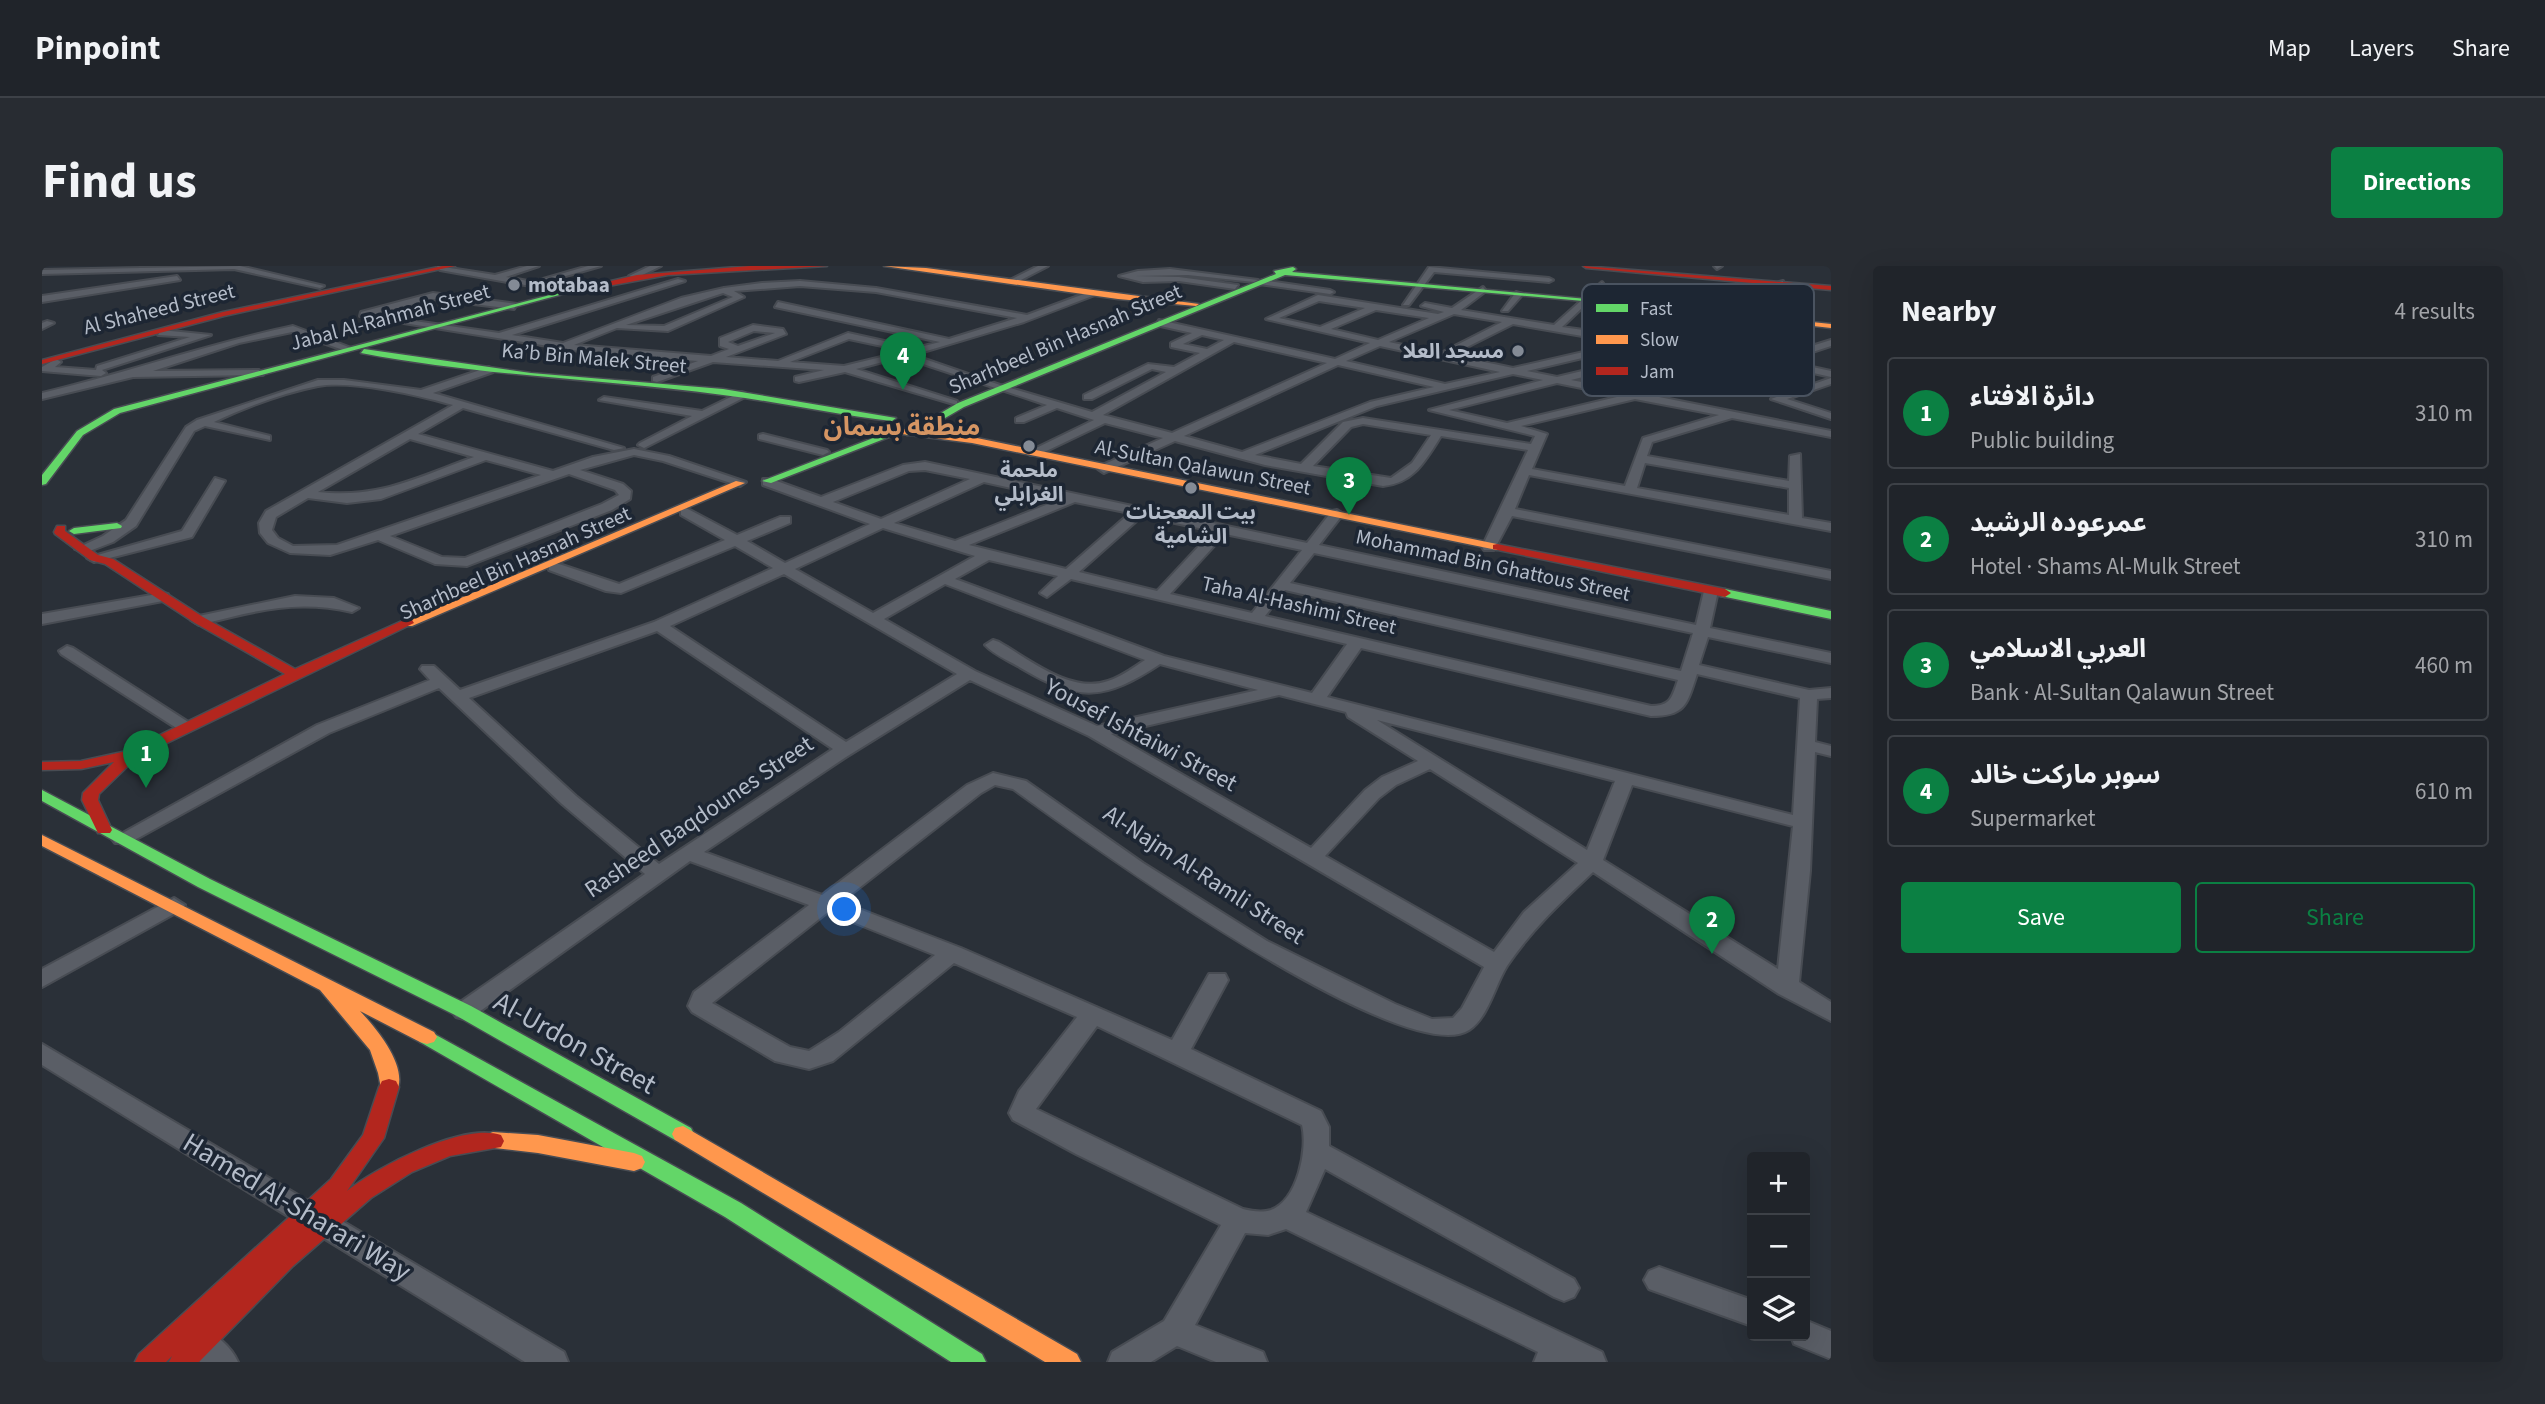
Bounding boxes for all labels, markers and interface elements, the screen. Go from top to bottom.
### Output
text: Pinpoint [35,25,161,72]
text: Map [2268,31,2311,66]
text: Layers [2349,31,2414,66]
text: Share [2452,31,2510,66]
text: Find us [42,147,197,217]
button: Directions [2331,147,2503,218]
place label: motabaa [528,270,610,300]
street label: Al Shaheed Street [80,276,238,342]
street label: Jabal Al-Rahmah Street [287,276,493,358]
street label: Sharhbeel Bin Hasnah Street [944,276,1186,402]
marker: motabaa [506,277,522,293]
legend [1582,284,1814,396]
text: Nearby [1901,290,1996,333]
text: 4 results [2395,295,2475,328]
text: Fast [1640,296,1673,323]
text: Slow [1640,327,1679,354]
pin: 4 [880,332,926,390]
street label: Ka’b Bin Malek Street [500,335,688,381]
place label: مسجد العلا [1403,336,1504,366]
marker: مسجد العلا [1510,343,1526,359]
text: Jam [1640,359,1674,386]
text: دائرة الافتاء [1970,378,2095,415]
text: 1 [1920,397,1932,430]
text: 310 m [2415,397,2473,430]
district label: منطقة بسمان [824,408,980,445]
text: Public building [1970,424,2114,457]
street label: Al-Sultan Qalawun Street [1093,431,1313,503]
marker: ملحمة الغرابلي [1021,438,1037,454]
place label: ملحمة الغرابلي [995,455,1063,511]
pin: 3 [1326,457,1372,515]
marker: بيت المعجنات الشامية [1183,480,1199,496]
place label: بيت المعجنات الشامية [1126,497,1256,551]
street label: Sharhbeel Bin Hasnah Street [394,498,636,628]
text: عمرعوده الرشيد [1970,504,2147,541]
street label: Mohammad Bin Ghattous Street [1353,521,1633,609]
text: 2 [1920,523,1932,556]
text: 310 m [2415,523,2473,556]
text: Hotel · Shams Al-Mulk Street [1970,550,2241,583]
street label: Taha Al-Hashimi Street [1199,568,1399,642]
text: العربي الاسلامي [1970,630,2146,667]
text: 3 [1920,649,1932,682]
text: 460 m [2415,649,2473,682]
street label: Yousef Ishtaiwi Street [1038,669,1243,801]
text: Bank · Al-Sultan Qalawun Street [1970,676,2274,709]
street label: Rasheed Baqdounes Street [577,727,821,907]
pin: 1 [123,730,169,788]
text: سوبر ماركت خالد [1970,756,2160,793]
text: 4 [1920,775,1932,808]
text: 610 m [2415,775,2473,808]
street label: Al-Najm Al-Ramli Street [1096,797,1312,953]
text: Supermarket [1970,802,2096,835]
button: Save [1901,882,2181,953]
button: Share [2195,882,2475,953]
your location [827,892,861,926]
pin: 2 [1689,896,1735,954]
street label: Al-Urdon Street [486,982,664,1104]
street label: Hamed Al-Sharari Way [175,1123,419,1291]
map controls [1747,1152,1810,1341]
button: + [1747,1152,1810,1215]
button: − [1747,1215,1810,1278]
button: layers [1747,1278,1810,1341]

